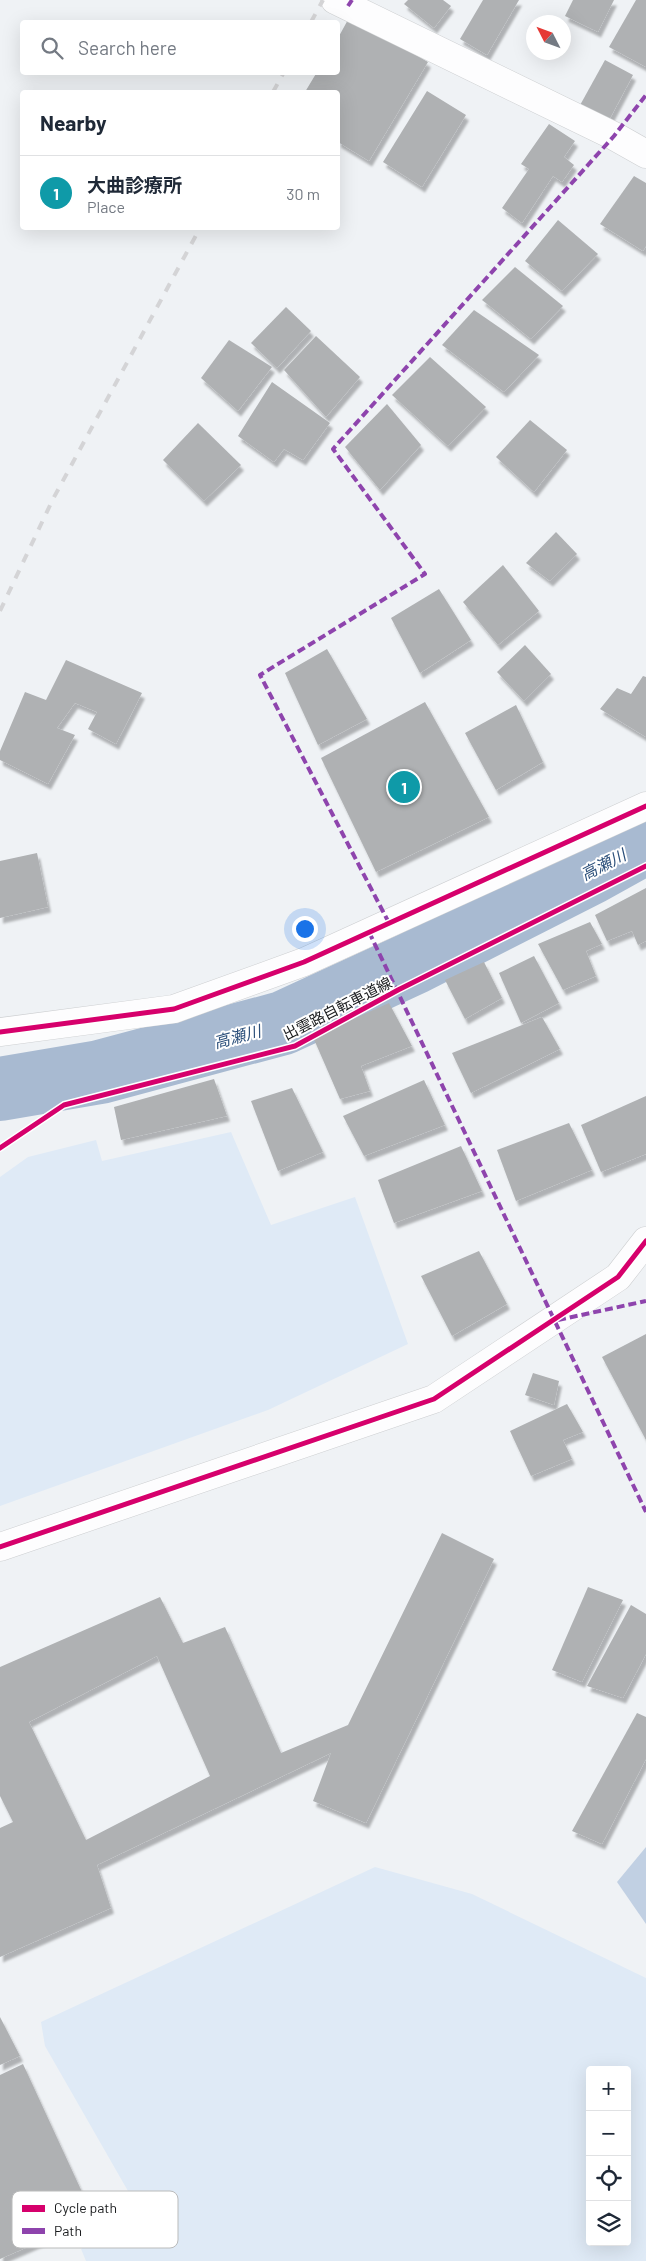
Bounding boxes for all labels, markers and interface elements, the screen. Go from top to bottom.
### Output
north arrow [526,15,571,60]
search box [20,20,340,75]
icon: search [38,34,66,62]
text: Search here [78,36,177,59]
text: Nearby [40,110,106,135]
text: 大曲診療所 [87,173,182,196]
text: 1 [53,184,59,203]
text: 30 m [286,184,320,203]
text: Place [87,197,125,216]
pin: 1 [388,768,420,806]
water label: 高瀬川 [577,844,630,883]
your location [292,916,318,942]
street label: 出雲路自転車道線 [279,973,395,1043]
water label: 高瀬川 [211,1020,265,1051]
map controls [586,2066,631,2246]
button: + [586,2066,631,2111]
button: − [586,2111,631,2156]
button: locate [586,2156,631,2201]
legend [12,2191,178,2248]
text: Cycle path [54,2199,117,2216]
button: layers [586,2201,631,2246]
text: Path [54,2222,82,2239]

